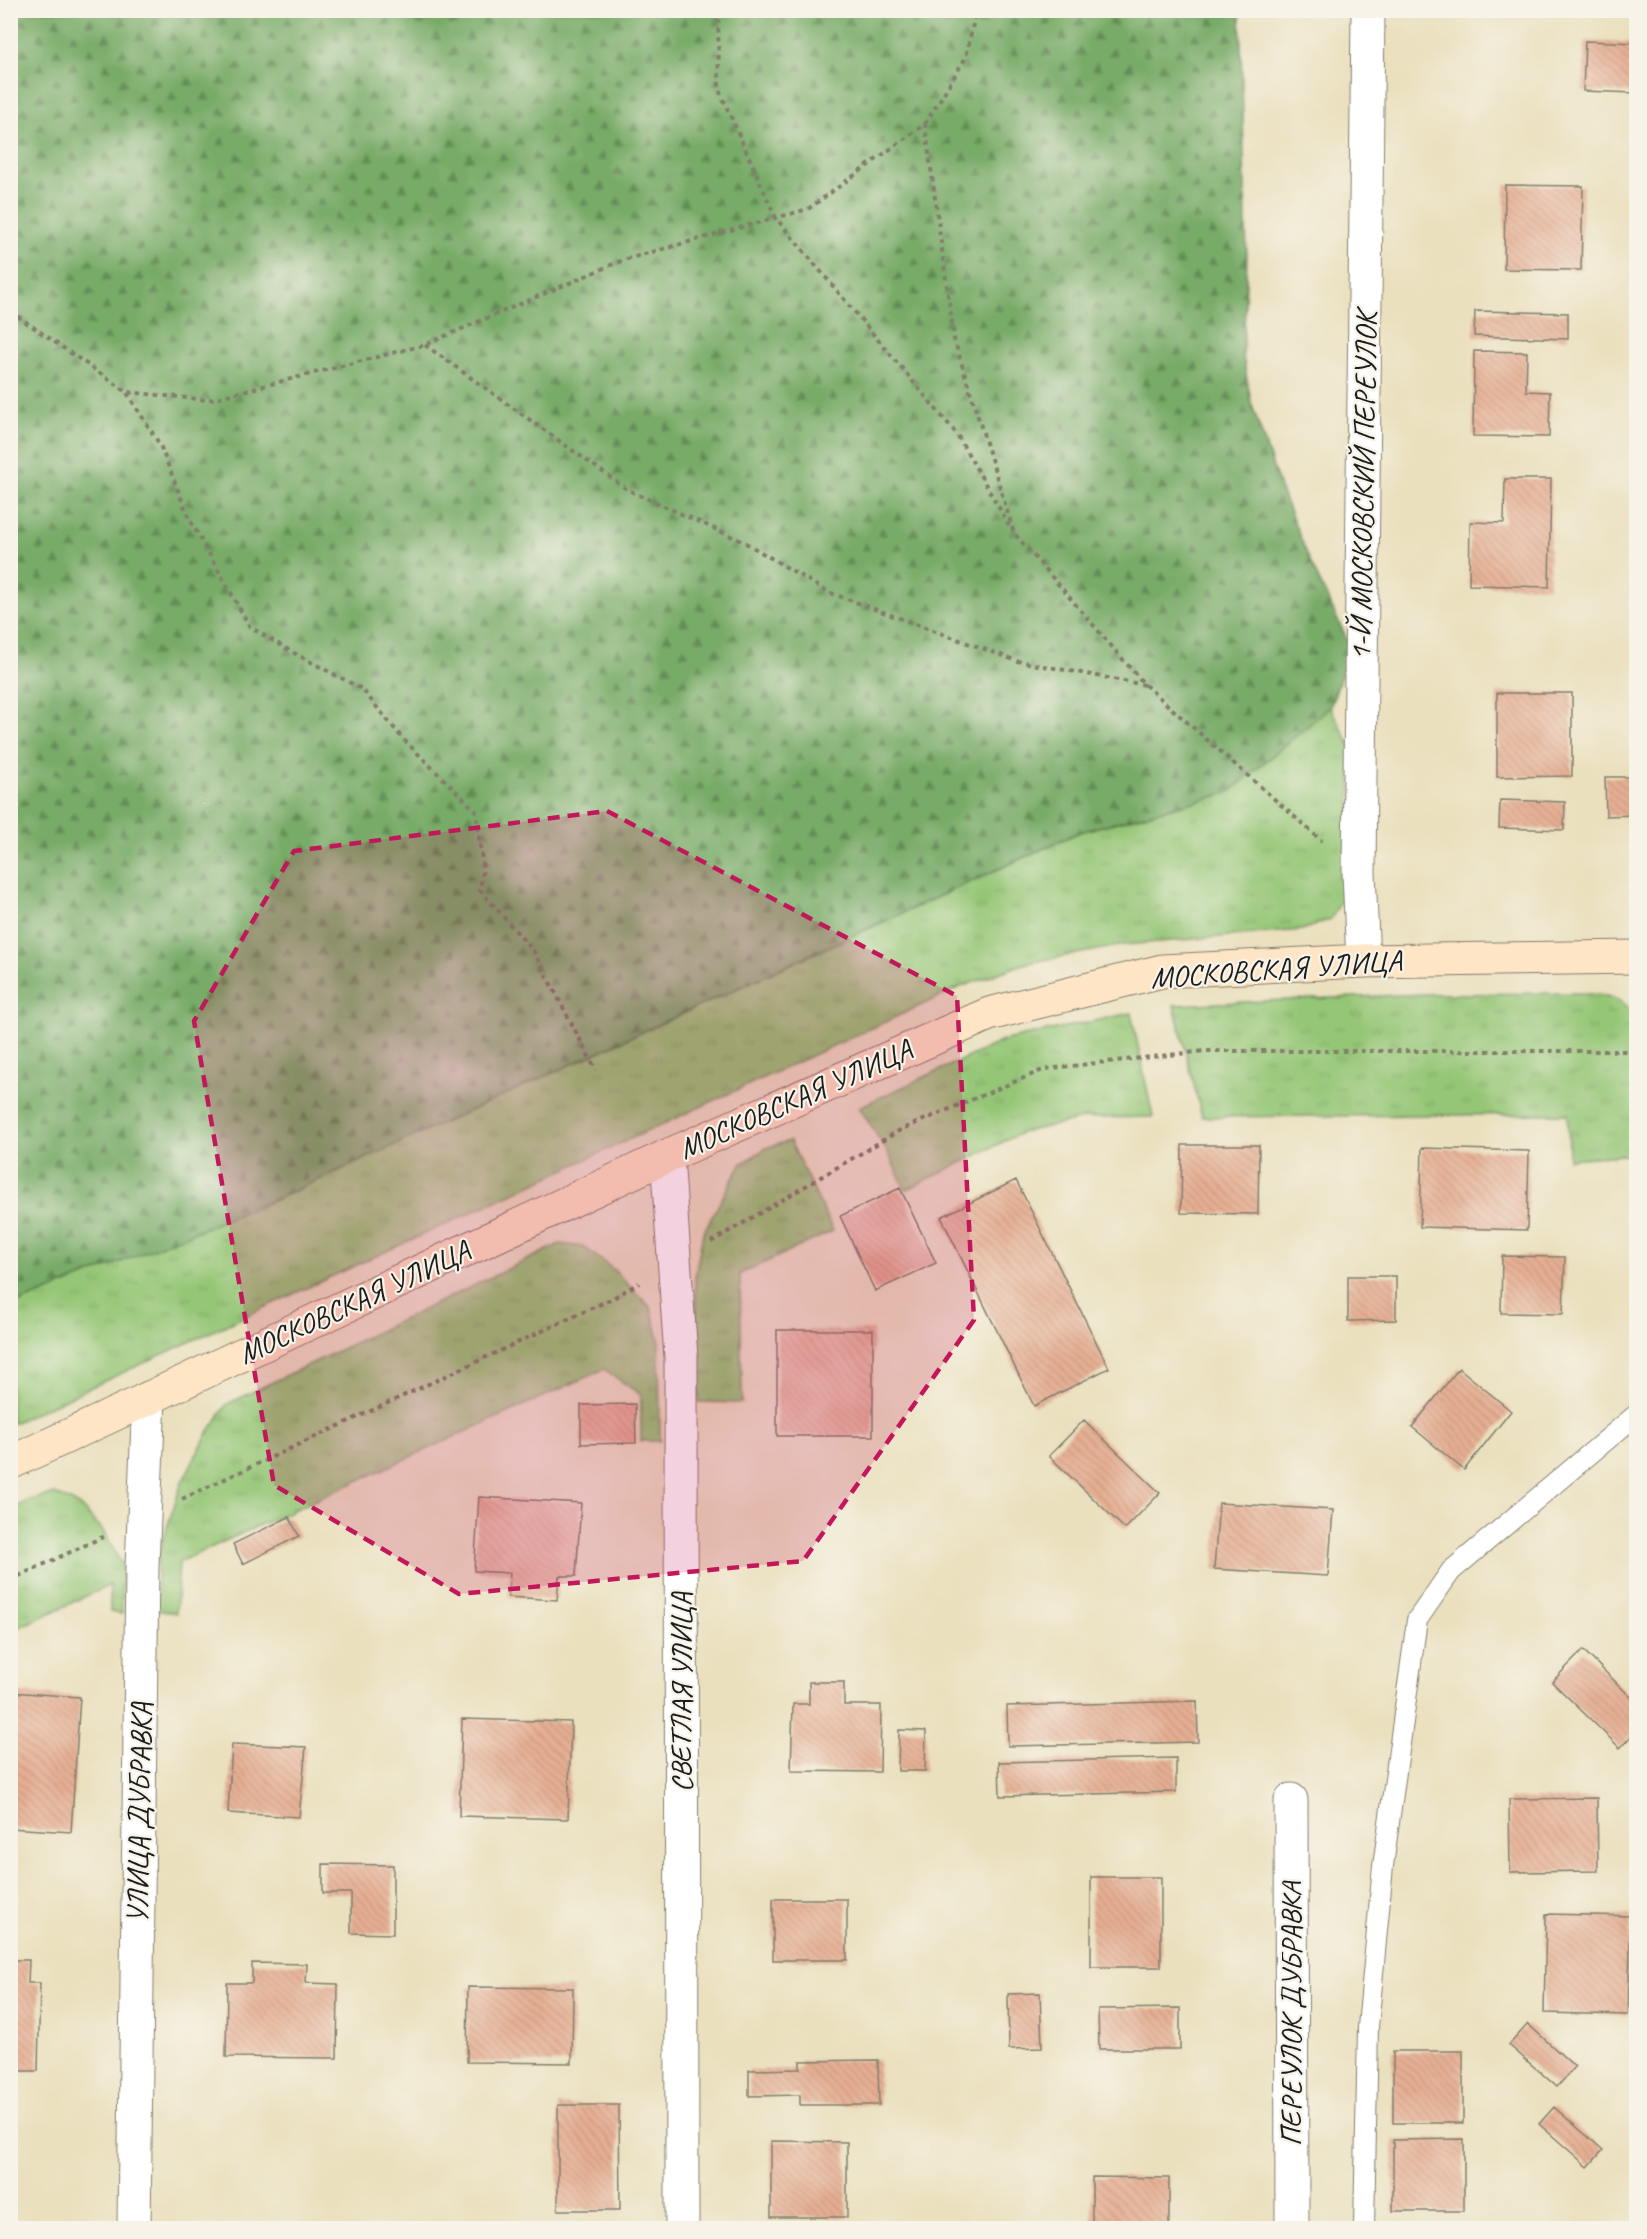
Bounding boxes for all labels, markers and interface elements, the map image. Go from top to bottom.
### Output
street label: 1-Й МОСКОВСКИЙ ПЕРЕУЛОК [1341,305,1385,661]
street label: МОСКОВСКАЯ УЛИЦА [1149,941,1405,997]
street label: МОСКОВСКАЯ УЛИЦА [672,1030,919,1168]
street label: МОСКОВСКАЯ УЛИЦА [232,1231,478,1372]
street label: СВЕТЛАЯ УЛИЦА [662,1591,700,1792]
street label: УЛИЦА ДУБРАВКА [118,1701,160,1924]
street label: ПЕРЕУЛОК ДУБРАВКА [1272,1880,1310,2146]

